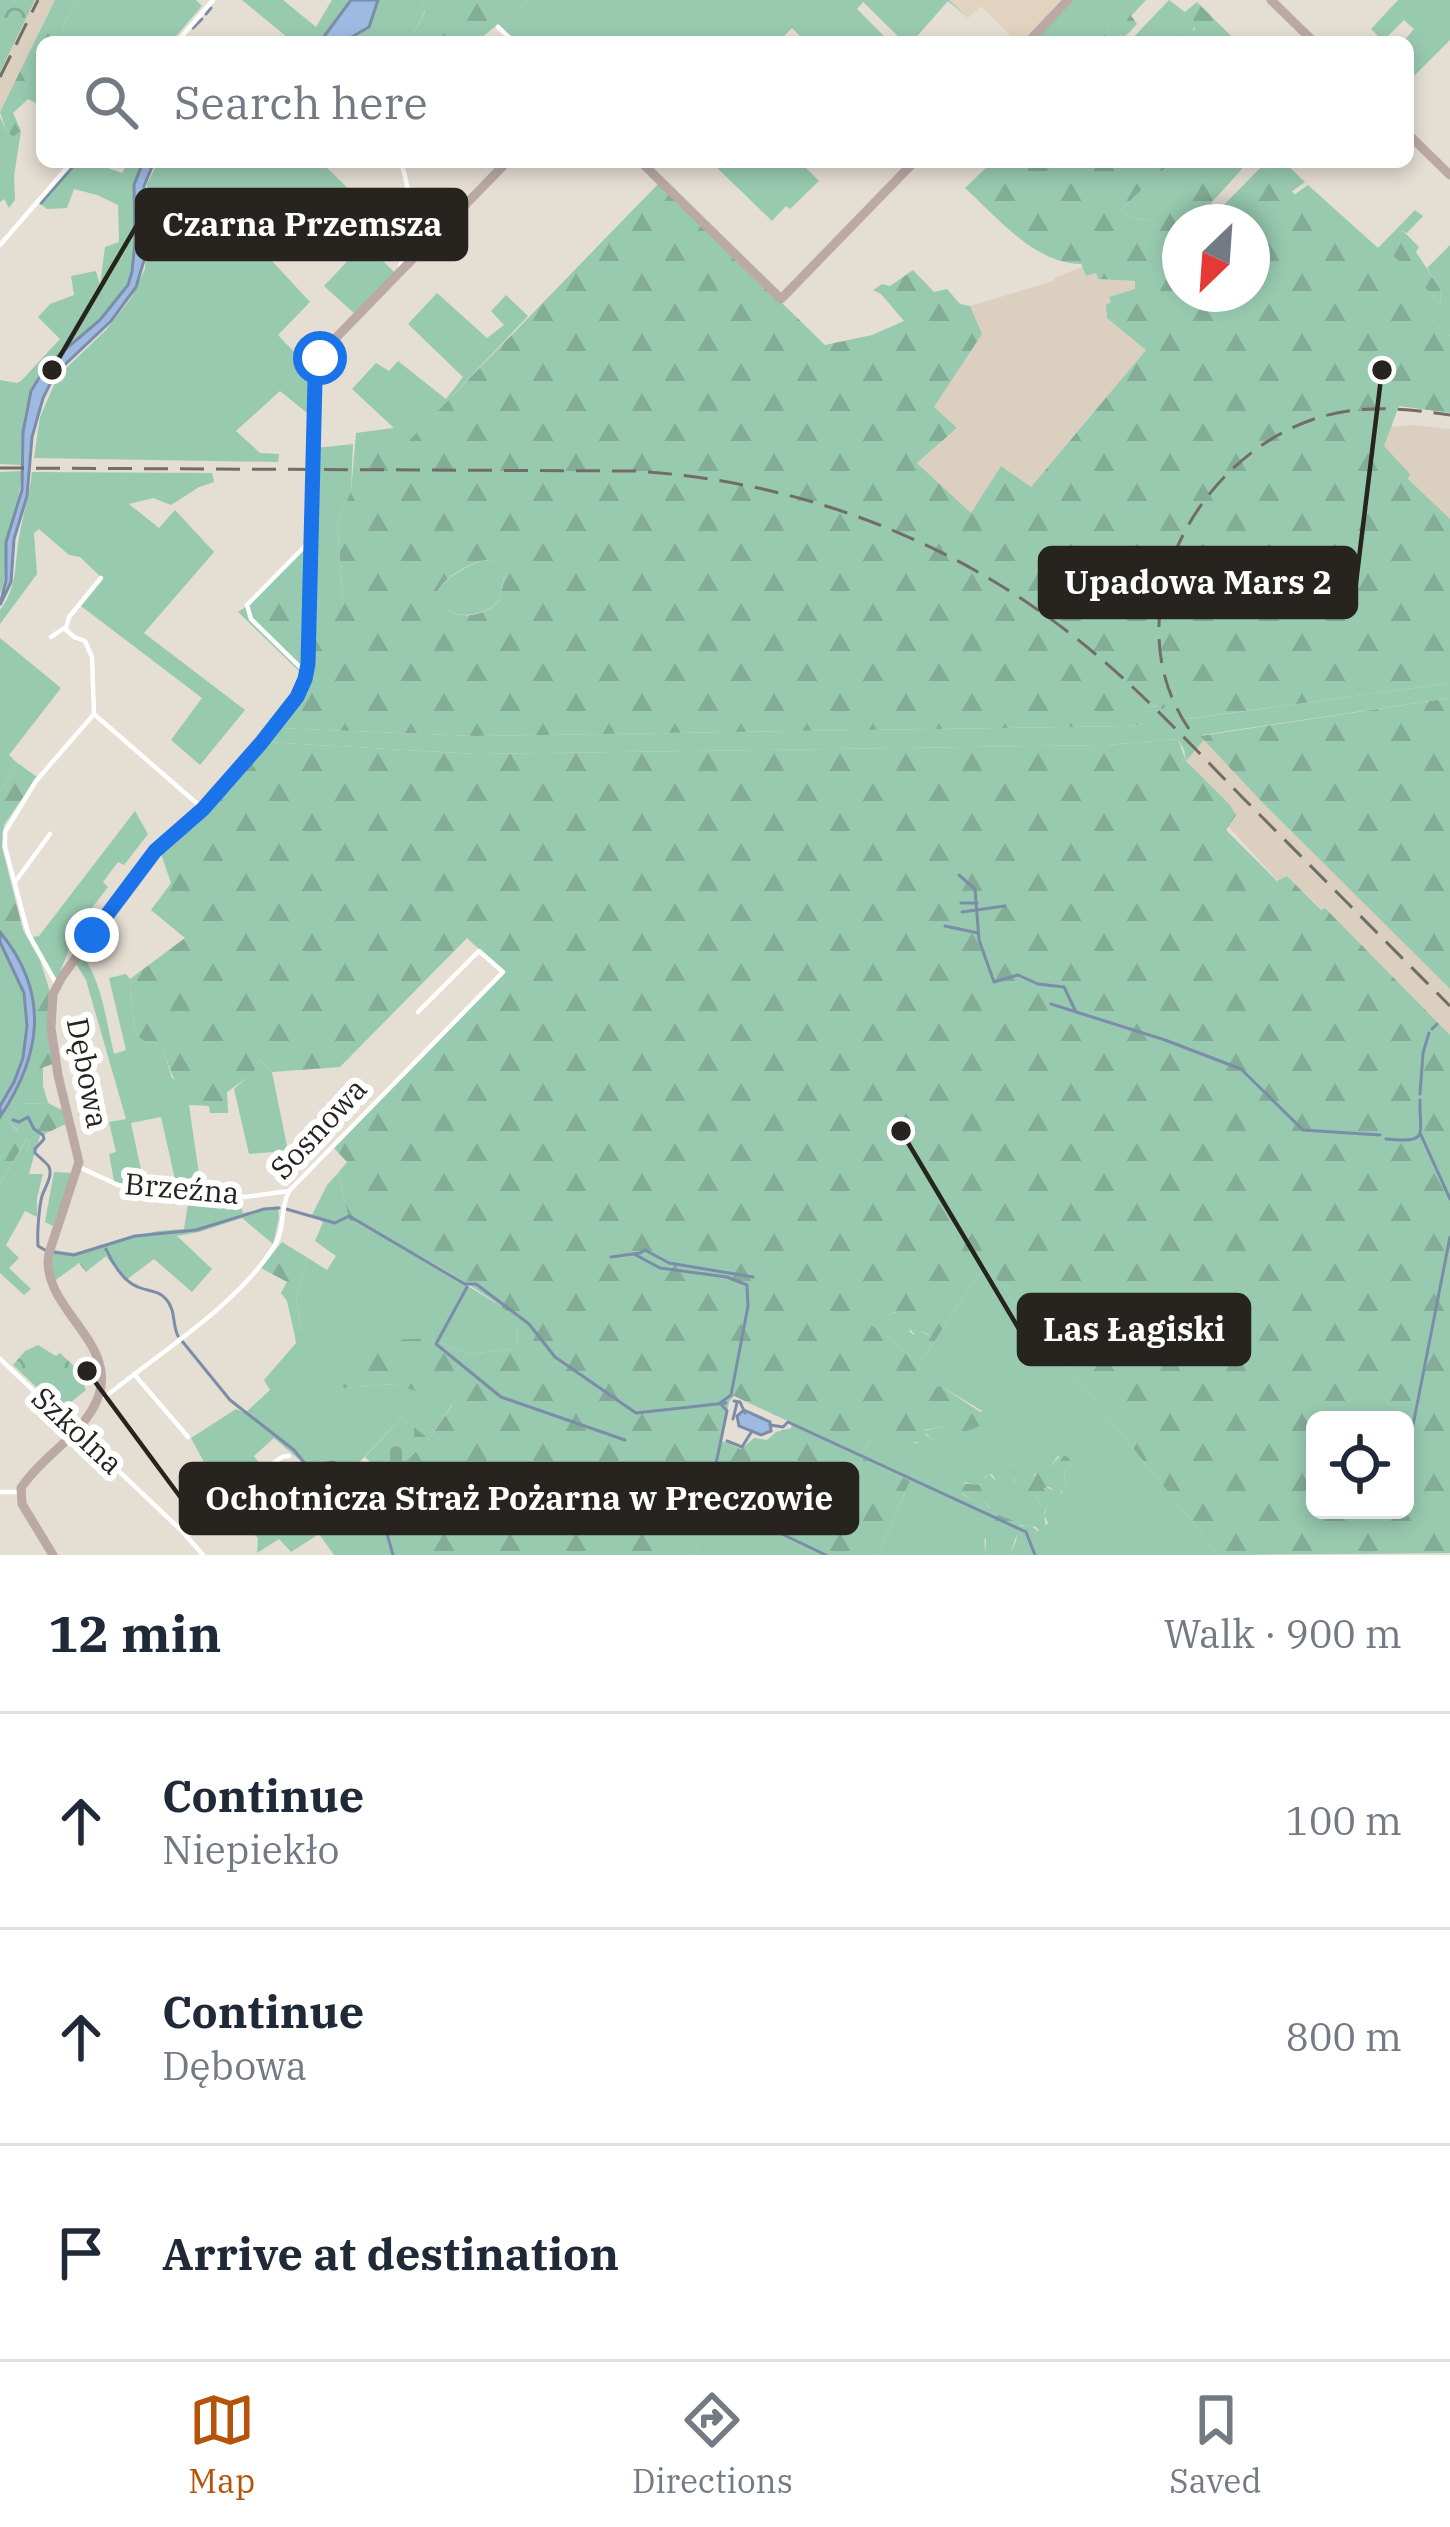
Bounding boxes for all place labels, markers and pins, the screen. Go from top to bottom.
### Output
callout: Czarna Przemsza [137,190,466,259]
callout: Upadowa Mars 2 [1040,548,1356,617]
callout: Las Łagiski [1019,1295,1249,1364]
callout: Ochotnicza Straż Pożarna w Preczowie [181,1464,857,1533]

